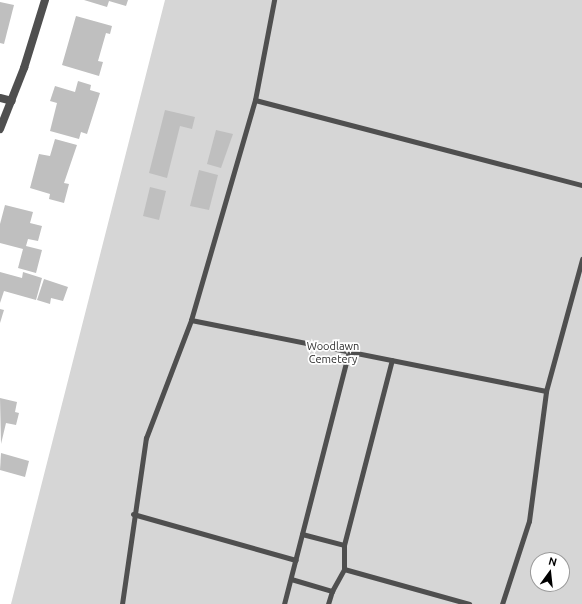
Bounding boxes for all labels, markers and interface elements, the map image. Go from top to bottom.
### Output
park label: Woodlawn Cemetery [307,340,359,366]
north arrow [530,552,570,592]
text: N [547,555,558,568]

